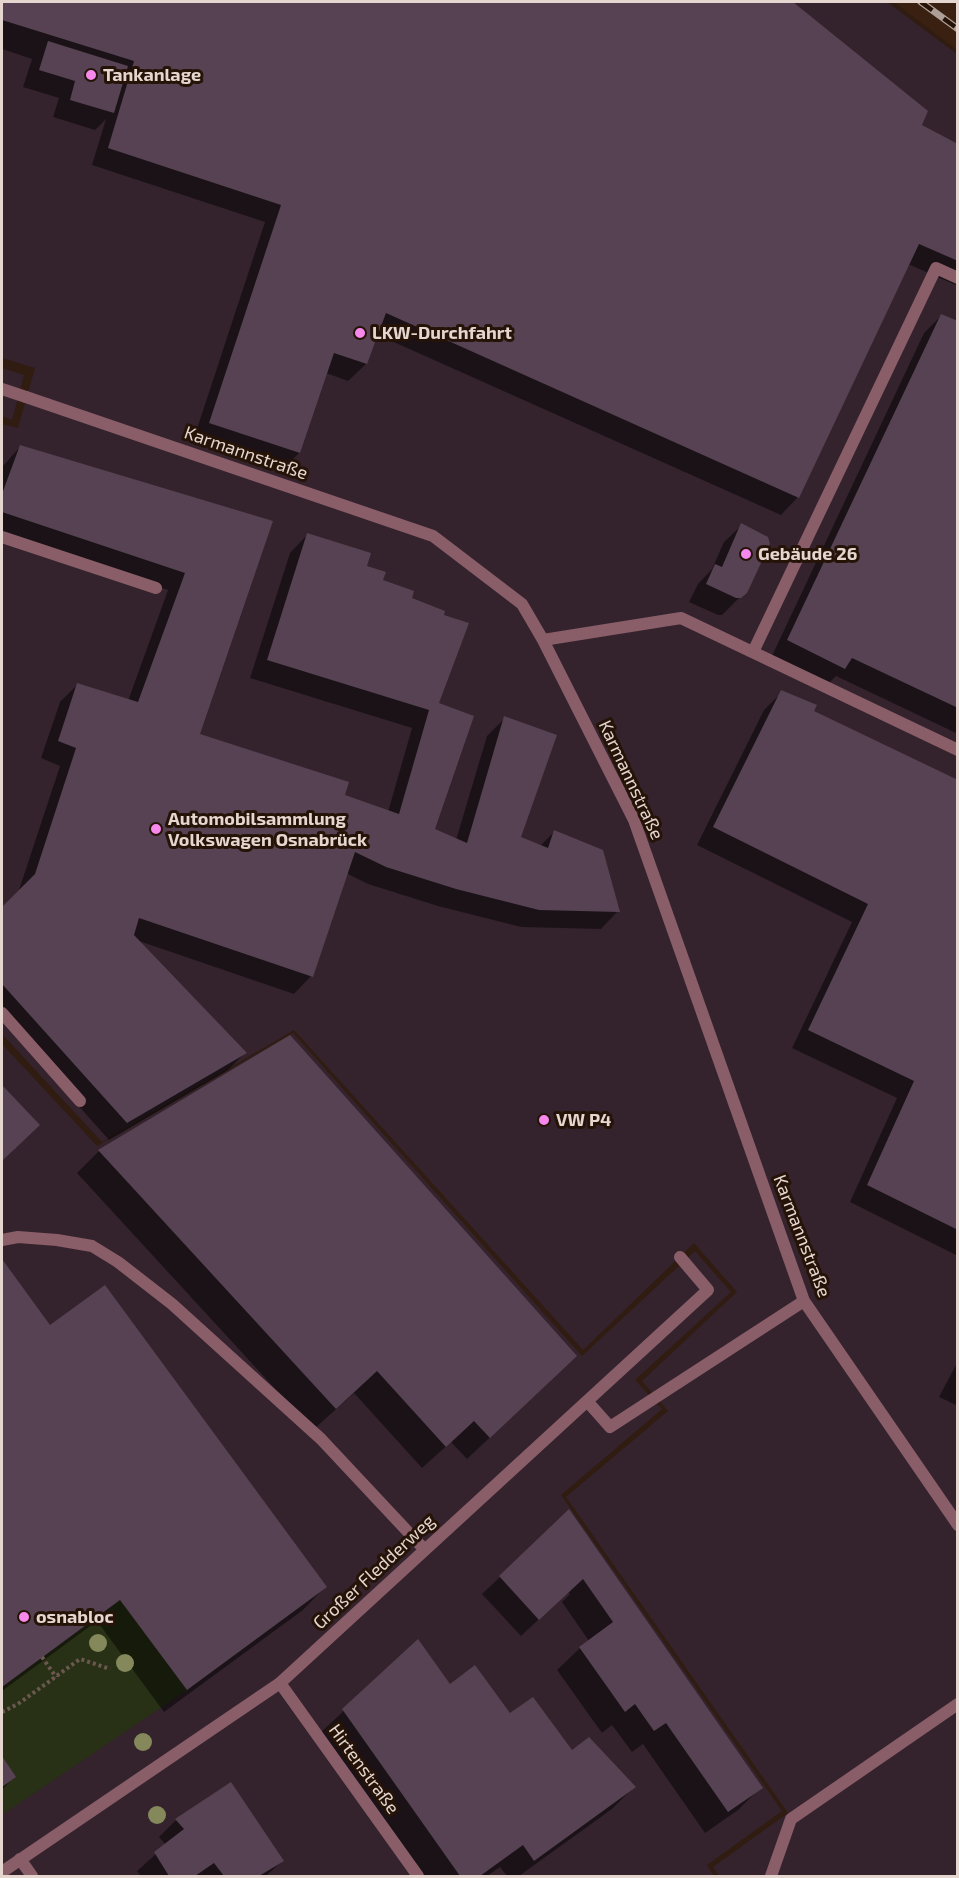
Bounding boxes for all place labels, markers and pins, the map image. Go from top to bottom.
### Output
place label: Tankanlage [103,64,201,86]
marker: Tankanlage [84,68,98,82]
place label: LKW-Durchfahrt [372,322,512,344]
marker: LKW-Durchfahrt [353,326,367,340]
place label: Gebäude 26 [758,543,857,565]
marker: Gebäude 26 [739,547,753,561]
place label: Automobilsammlung Volkswagen Osnabrück [168,808,367,850]
marker: Automobilsammlung Volkswagen Osnabrück [149,822,163,836]
place label: VW P4 [556,1109,612,1131]
marker: VW P4 [537,1113,551,1127]
place label: osnabloc [36,1606,114,1628]
marker: osnabloc [17,1610,31,1624]

